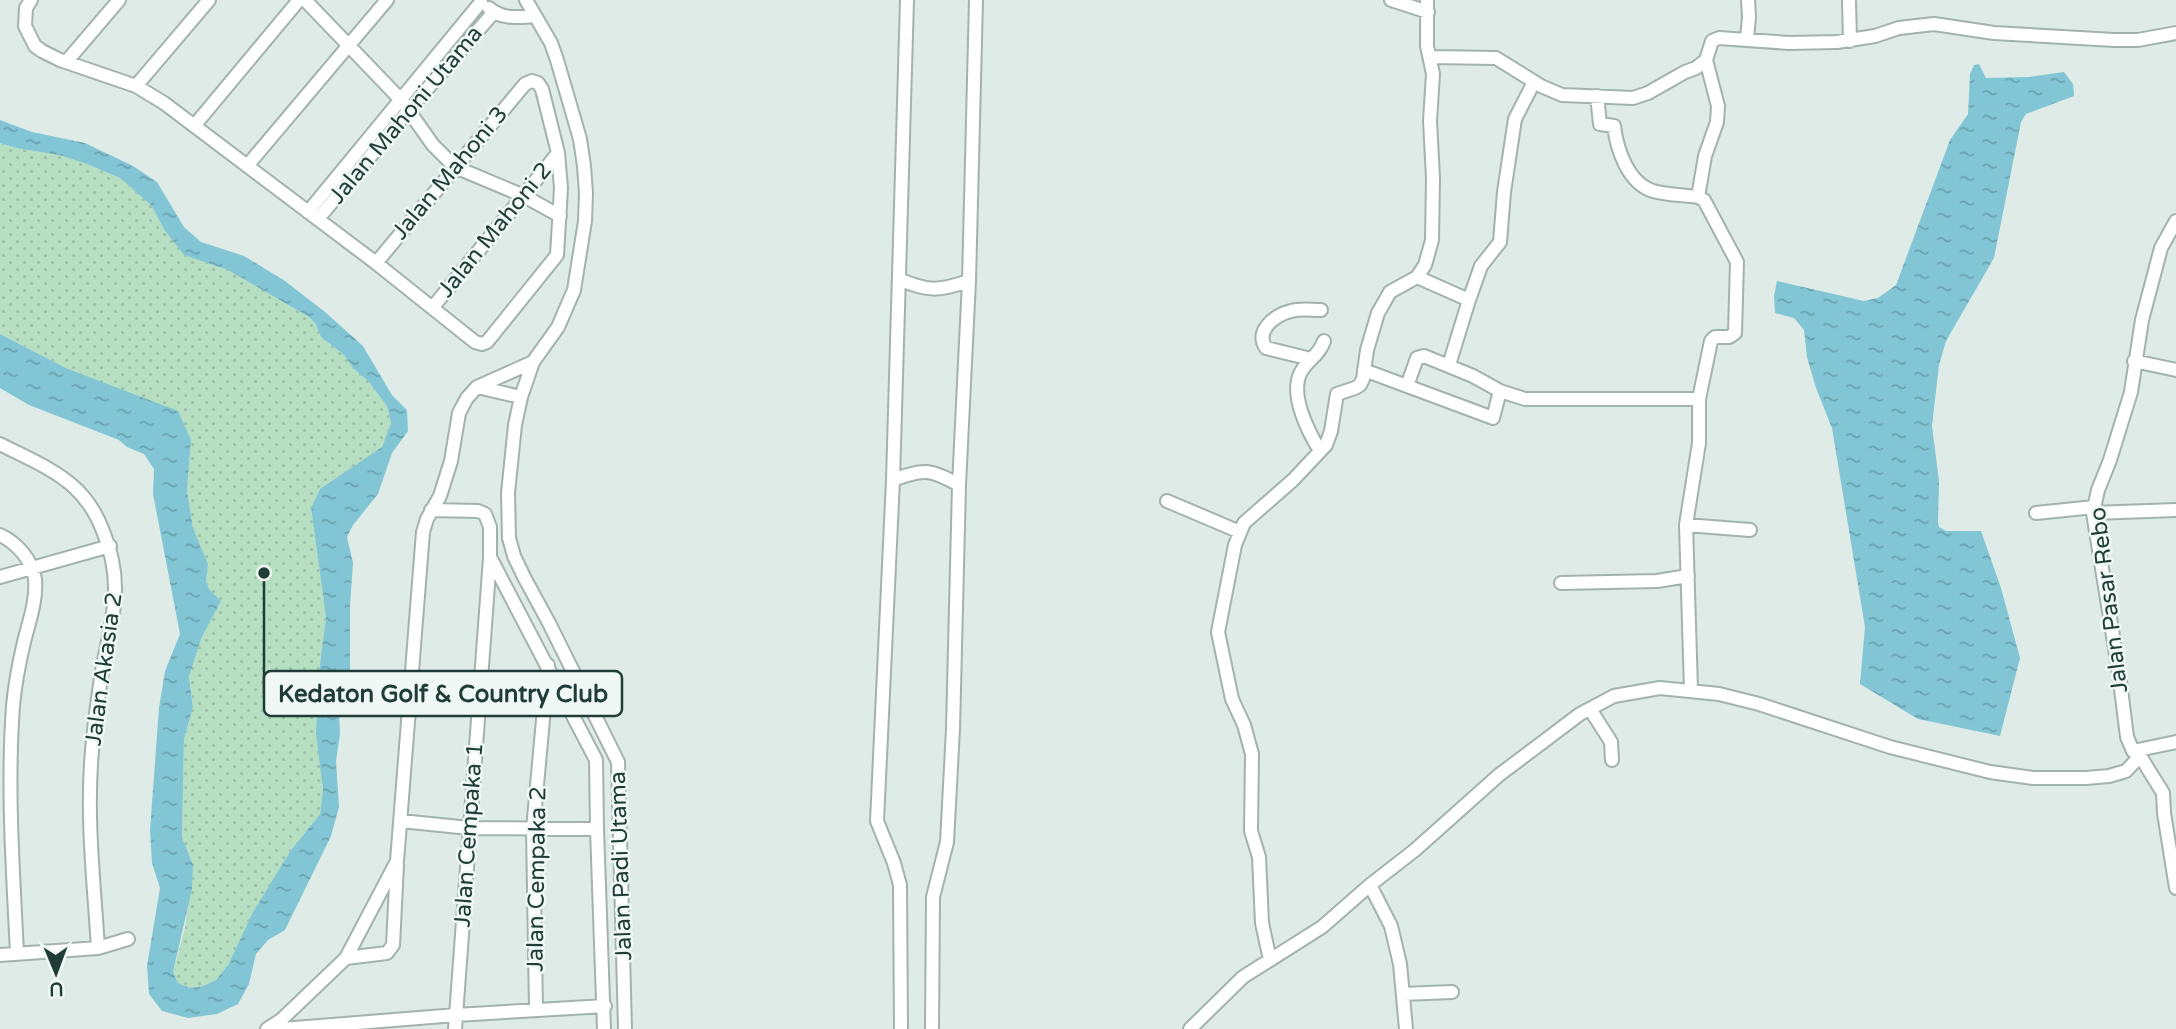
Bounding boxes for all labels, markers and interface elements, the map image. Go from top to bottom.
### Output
street label: Jalan Mahoni Utama [323,20,489,210]
street label: Jalan Mahoni 3 [386,101,514,245]
street label: Jalan Mahoni 2 [432,157,558,303]
street label: Jalan Pasar Rebo [2084,506,2134,694]
street label: Jalan Akasia 2 [79,590,129,748]
callout: Kedaton Golf & Country Club [264,671,622,716]
text: Kedaton Golf & Country Club [278,680,608,709]
street label: Jalan Cempaka 1 [449,742,489,928]
street label: Jalan Padi Utama [604,771,638,961]
street label: Jalan Cempaka 2 [521,786,553,972]
north arrow [21,938,91,1008]
text: U [49,978,64,1000]

